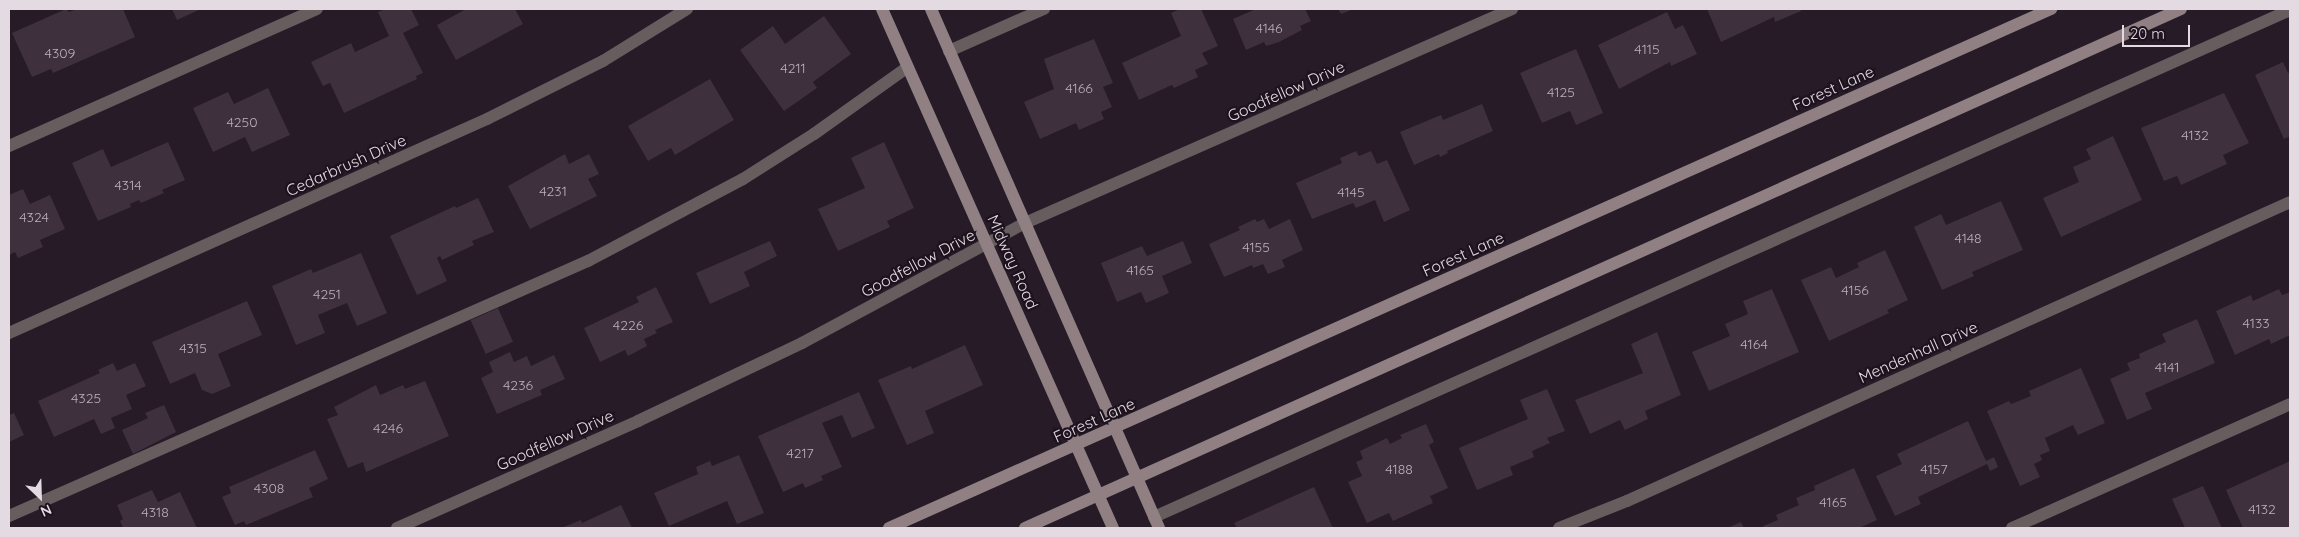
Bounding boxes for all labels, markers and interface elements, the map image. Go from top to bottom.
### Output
scale bar [2124,15,2192,47]
house number: 4146 [1255,20,1283,36]
text: 20 m [2130,24,2165,43]
house number: 4115 [1634,41,1660,57]
house number: 4309 [45,45,75,61]
street label: Goodfellow Drive [1224,57,1348,125]
house number: 4211 [780,60,806,76]
street label: Forest Lane [1789,62,1877,114]
house number: 4166 [1065,80,1093,96]
house number: 4125 [1547,84,1575,100]
house number: 4250 [226,114,258,130]
house number: 4132 [2181,127,2209,143]
street label: Cedarbrush Drive [283,130,409,200]
house number: 4314 [114,177,142,193]
house number: 4231 [539,183,567,199]
house number: 4145 [1337,184,1365,200]
house number: 4324 [19,209,49,225]
street label: Midway Road [984,212,1042,312]
street label: Goodfellow Drive [858,225,978,301]
street label: Forest Lane [1419,228,1507,280]
house number: 4148 [1954,230,1982,246]
house number: 4155 [1242,239,1270,255]
house number: 4165 [1126,262,1154,278]
house number: 4156 [1841,282,1869,298]
house number: 4251 [313,286,341,302]
house number: 4133 [2242,315,2270,331]
house number: 4226 [613,317,643,333]
street label: Mendenhall Drive [1855,317,1981,387]
house number: 4164 [1740,336,1768,352]
house number: 4315 [179,340,207,356]
house number: 4141 [2155,359,2179,375]
house number: 4236 [503,377,533,393]
house number: 4325 [71,390,101,406]
street label: Forest Lane [1050,394,1138,446]
street label: Goodfellow Drive [493,406,617,474]
house number: 4246 [373,420,403,436]
house number: 4217 [786,445,814,461]
house number: 4188 [1385,461,1413,477]
house number: 4157 [1920,461,1948,477]
north arrow [15,472,65,522]
house number: 4308 [254,480,284,496]
house number: 4165 [1819,494,1847,510]
text: N [38,500,54,521]
house number: 4132 [2248,501,2276,517]
house number: 4318 [141,504,169,520]

